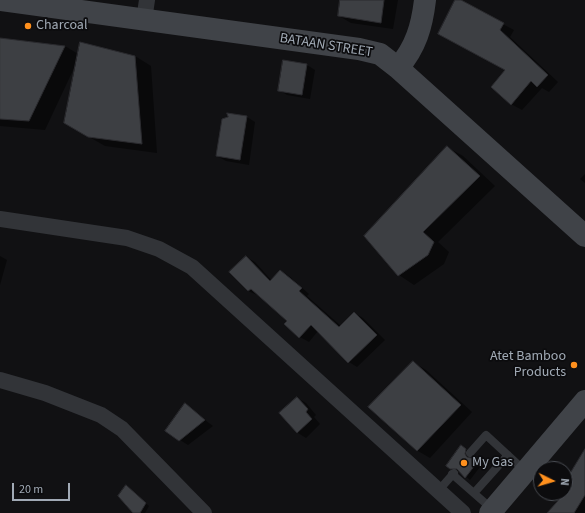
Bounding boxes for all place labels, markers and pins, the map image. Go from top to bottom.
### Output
place label: Charcoal [36,18,87,34]
marker: Charcoal [23,21,33,31]
place label: Atet Bamboo Products [490,349,566,382]
marker: Atet Bamboo Products [569,360,579,370]
place label: My Gas [472,455,513,471]
marker: My Gas [459,458,469,468]

